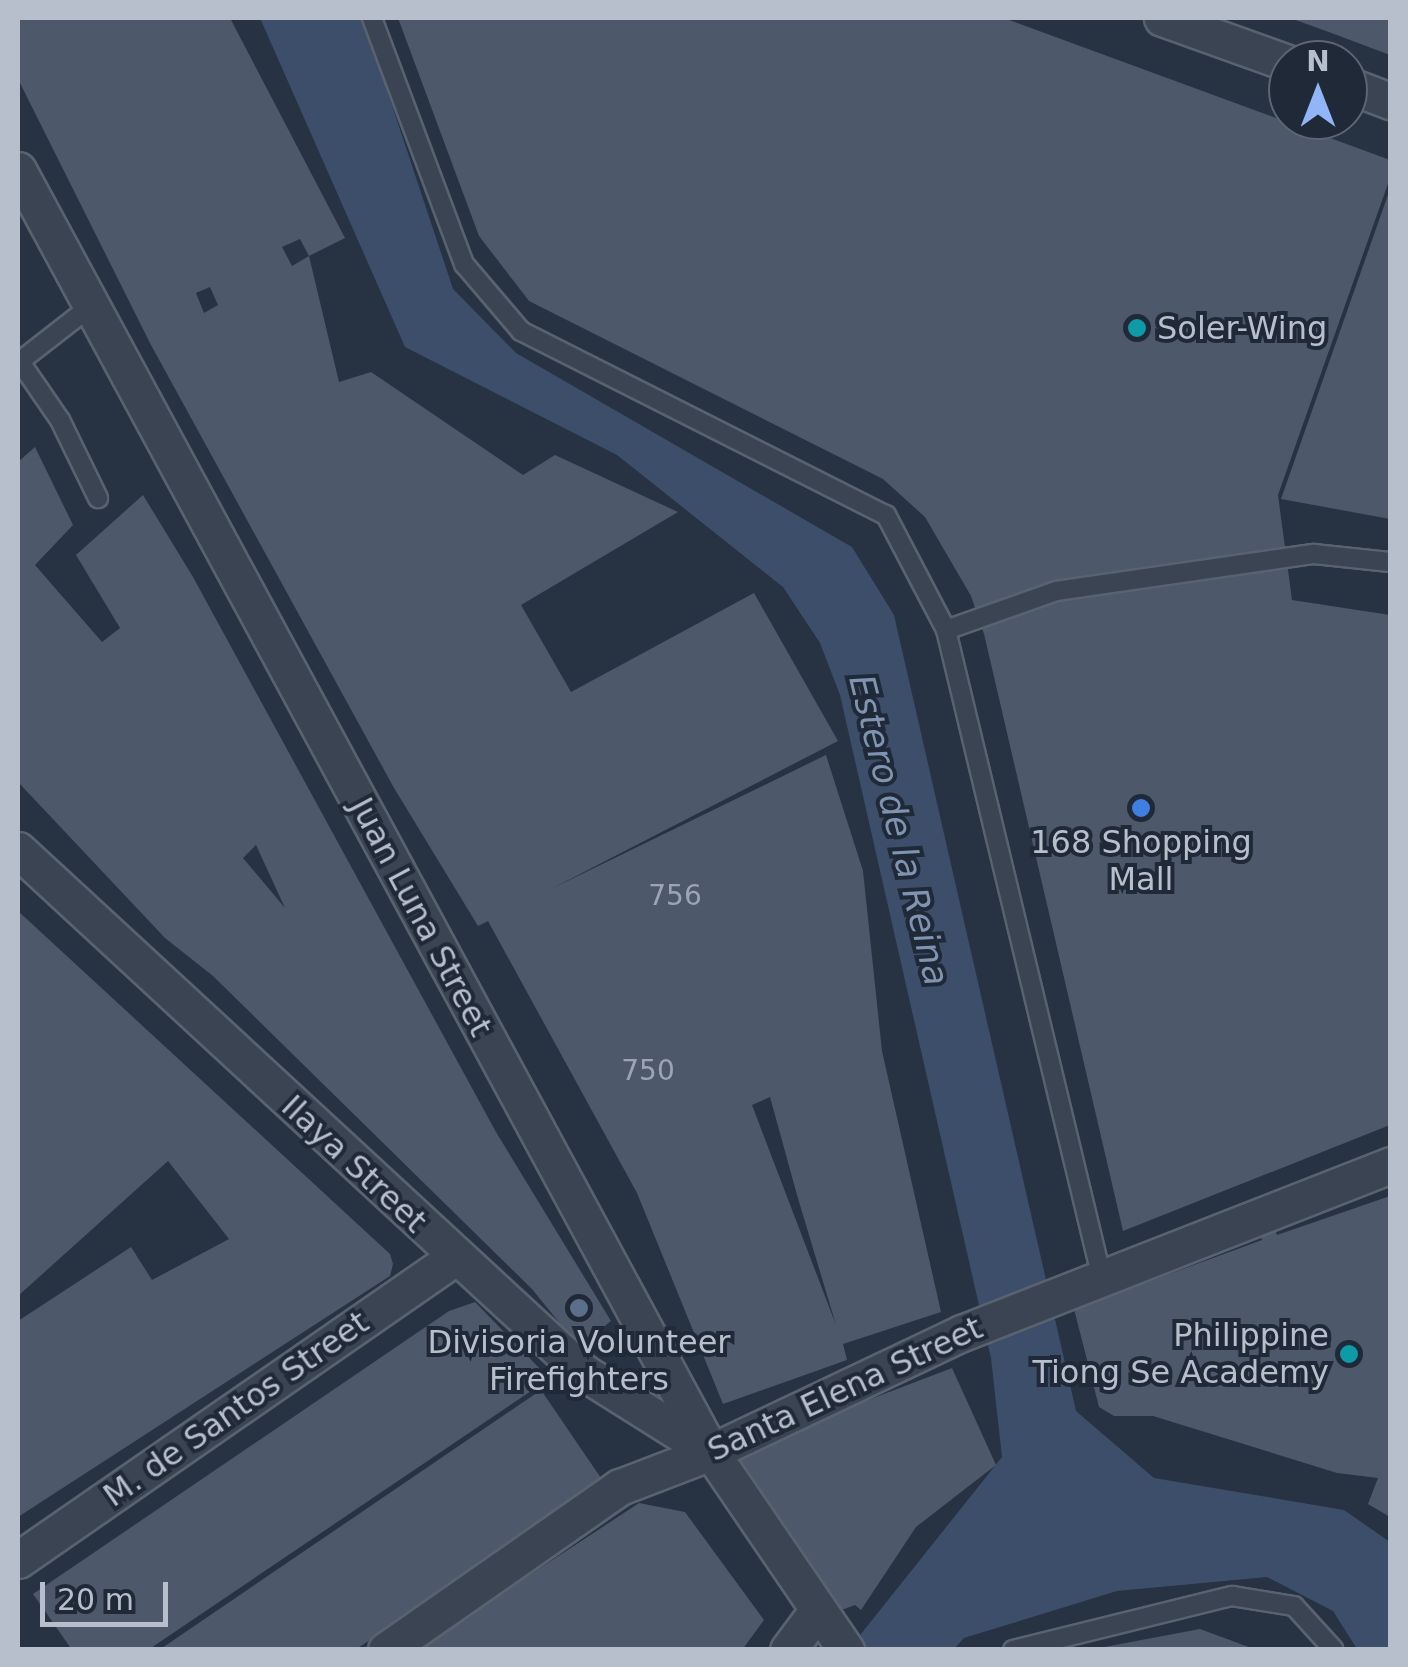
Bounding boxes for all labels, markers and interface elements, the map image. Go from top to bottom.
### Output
north arrow [1268,40,1368,140]
text: N [1306,45,1330,78]
place label: Soler-Wing [1157,309,1327,347]
marker: Soler-Wing [1126,317,1148,339]
water label: Estero de la Reina [840,670,958,990]
street label: Juan Luna Street [342,791,500,1043]
marker: 168 Shopping Mall [1130,797,1152,819]
place label: 168 Shopping Mall [1030,824,1252,899]
house number: 756 [648,879,702,913]
house number: 750 [621,1054,675,1088]
street label: Ilaya Street [274,1087,434,1241]
marker: Divisoria Volunteer Firefighters [568,1297,590,1319]
street label: M. de Santos Street [96,1303,376,1515]
street label: Santa Elena Street [702,1308,988,1470]
place label: Philippine Tiong Se Academy [1032,1317,1329,1392]
place label: Divisoria Volunteer Firefighters [428,1324,730,1399]
marker: Philippine Tiong Se Academy [1338,1343,1360,1365]
scale bar [45,1562,172,1624]
text: 20 m [57,1582,134,1617]

